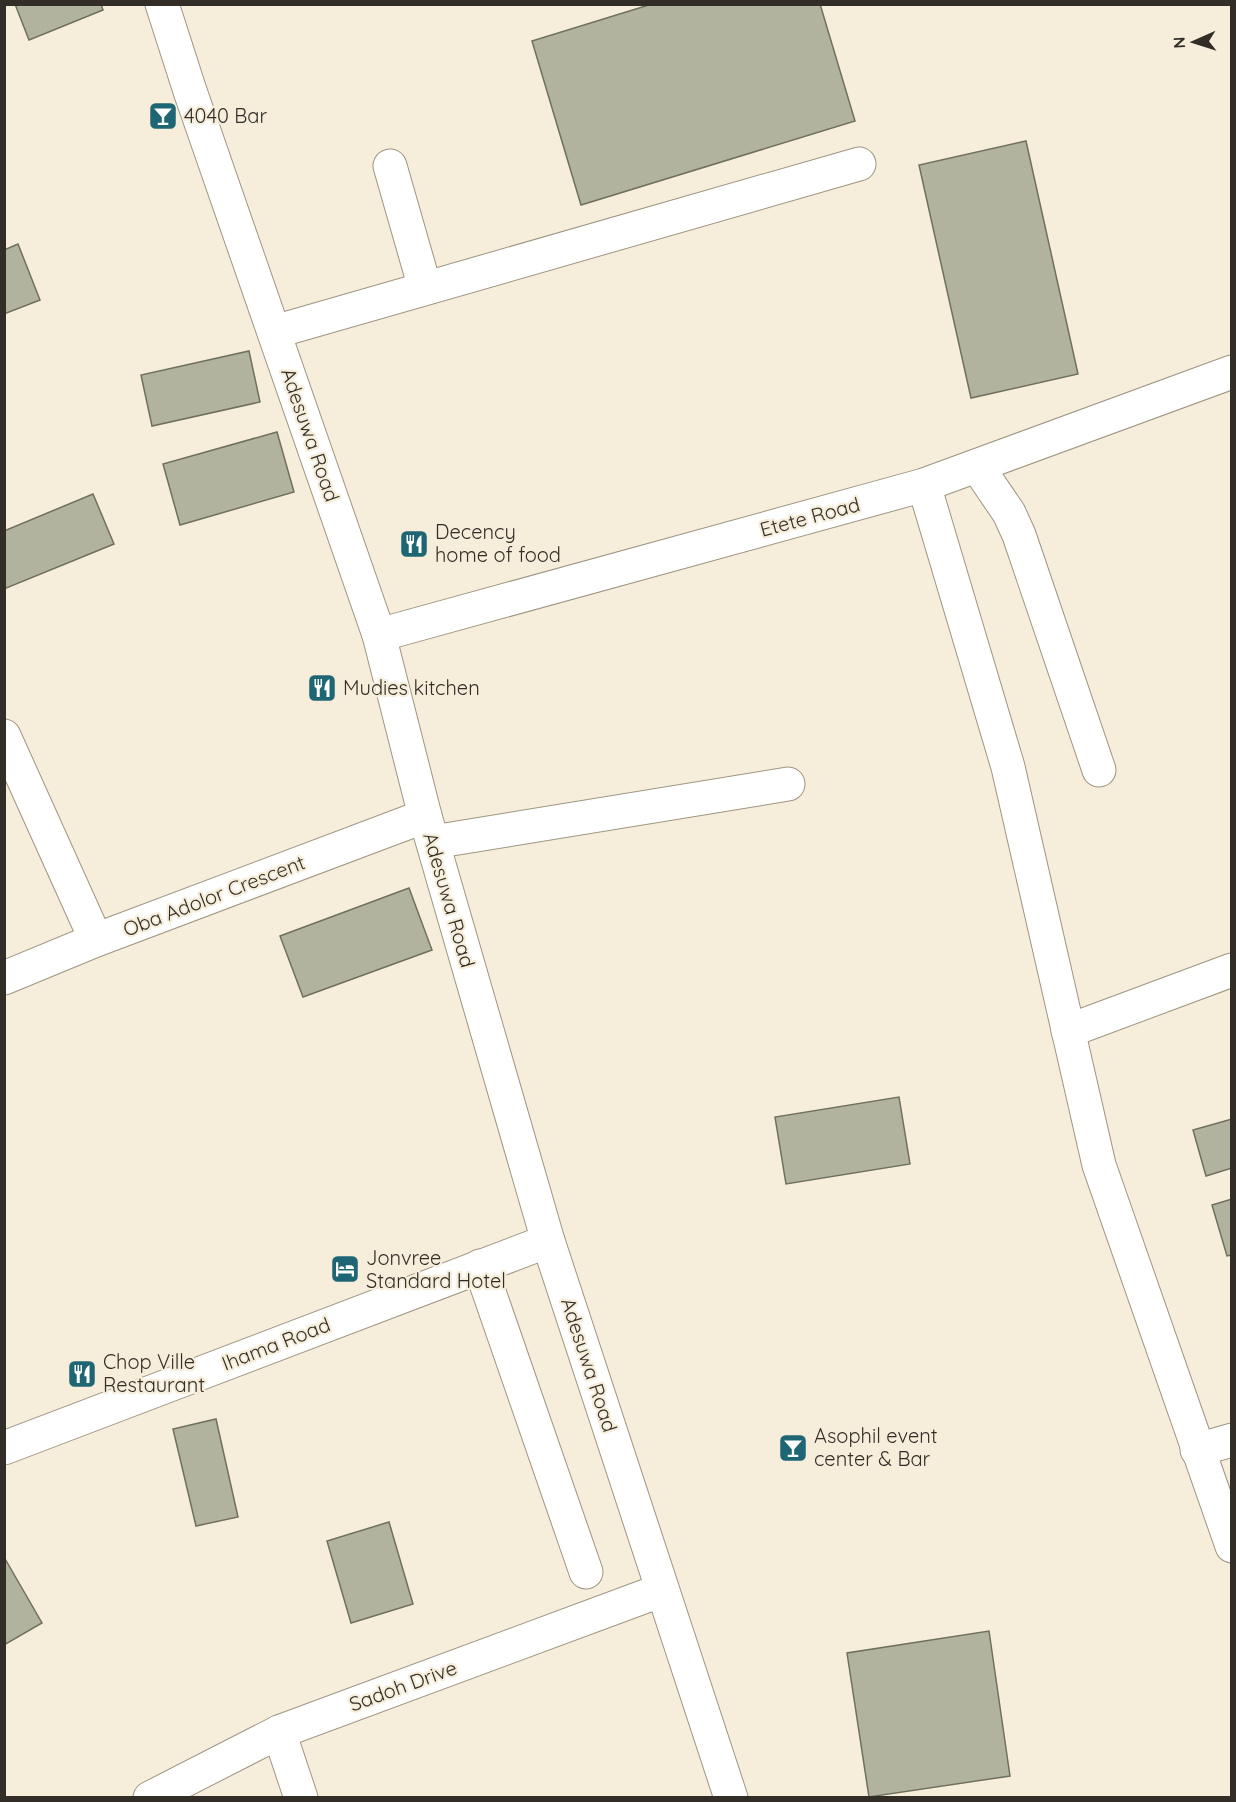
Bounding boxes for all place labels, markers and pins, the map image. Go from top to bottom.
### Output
bar icon: 4040 Bar [147,100,179,132]
place label: 4040 Bar [184,103,267,128]
place label: Decency home of food [435,519,561,567]
restaurant icon: Decency home of food [398,528,430,560]
restaurant icon: Mudies kitchen [306,672,338,704]
place label: Mudies kitchen [343,675,480,700]
place label: Jonvree Standard Hotel [366,1245,506,1293]
hotel icon: Jonvree Standard Hotel [329,1253,361,1285]
place label: Chop Ville Restaurant [103,1349,205,1397]
restaurant icon: Chop Ville Restaurant [66,1358,98,1390]
place label: Asophil event center & Bar [814,1423,938,1471]
bar icon: Asophil event center & Bar [777,1432,809,1464]

